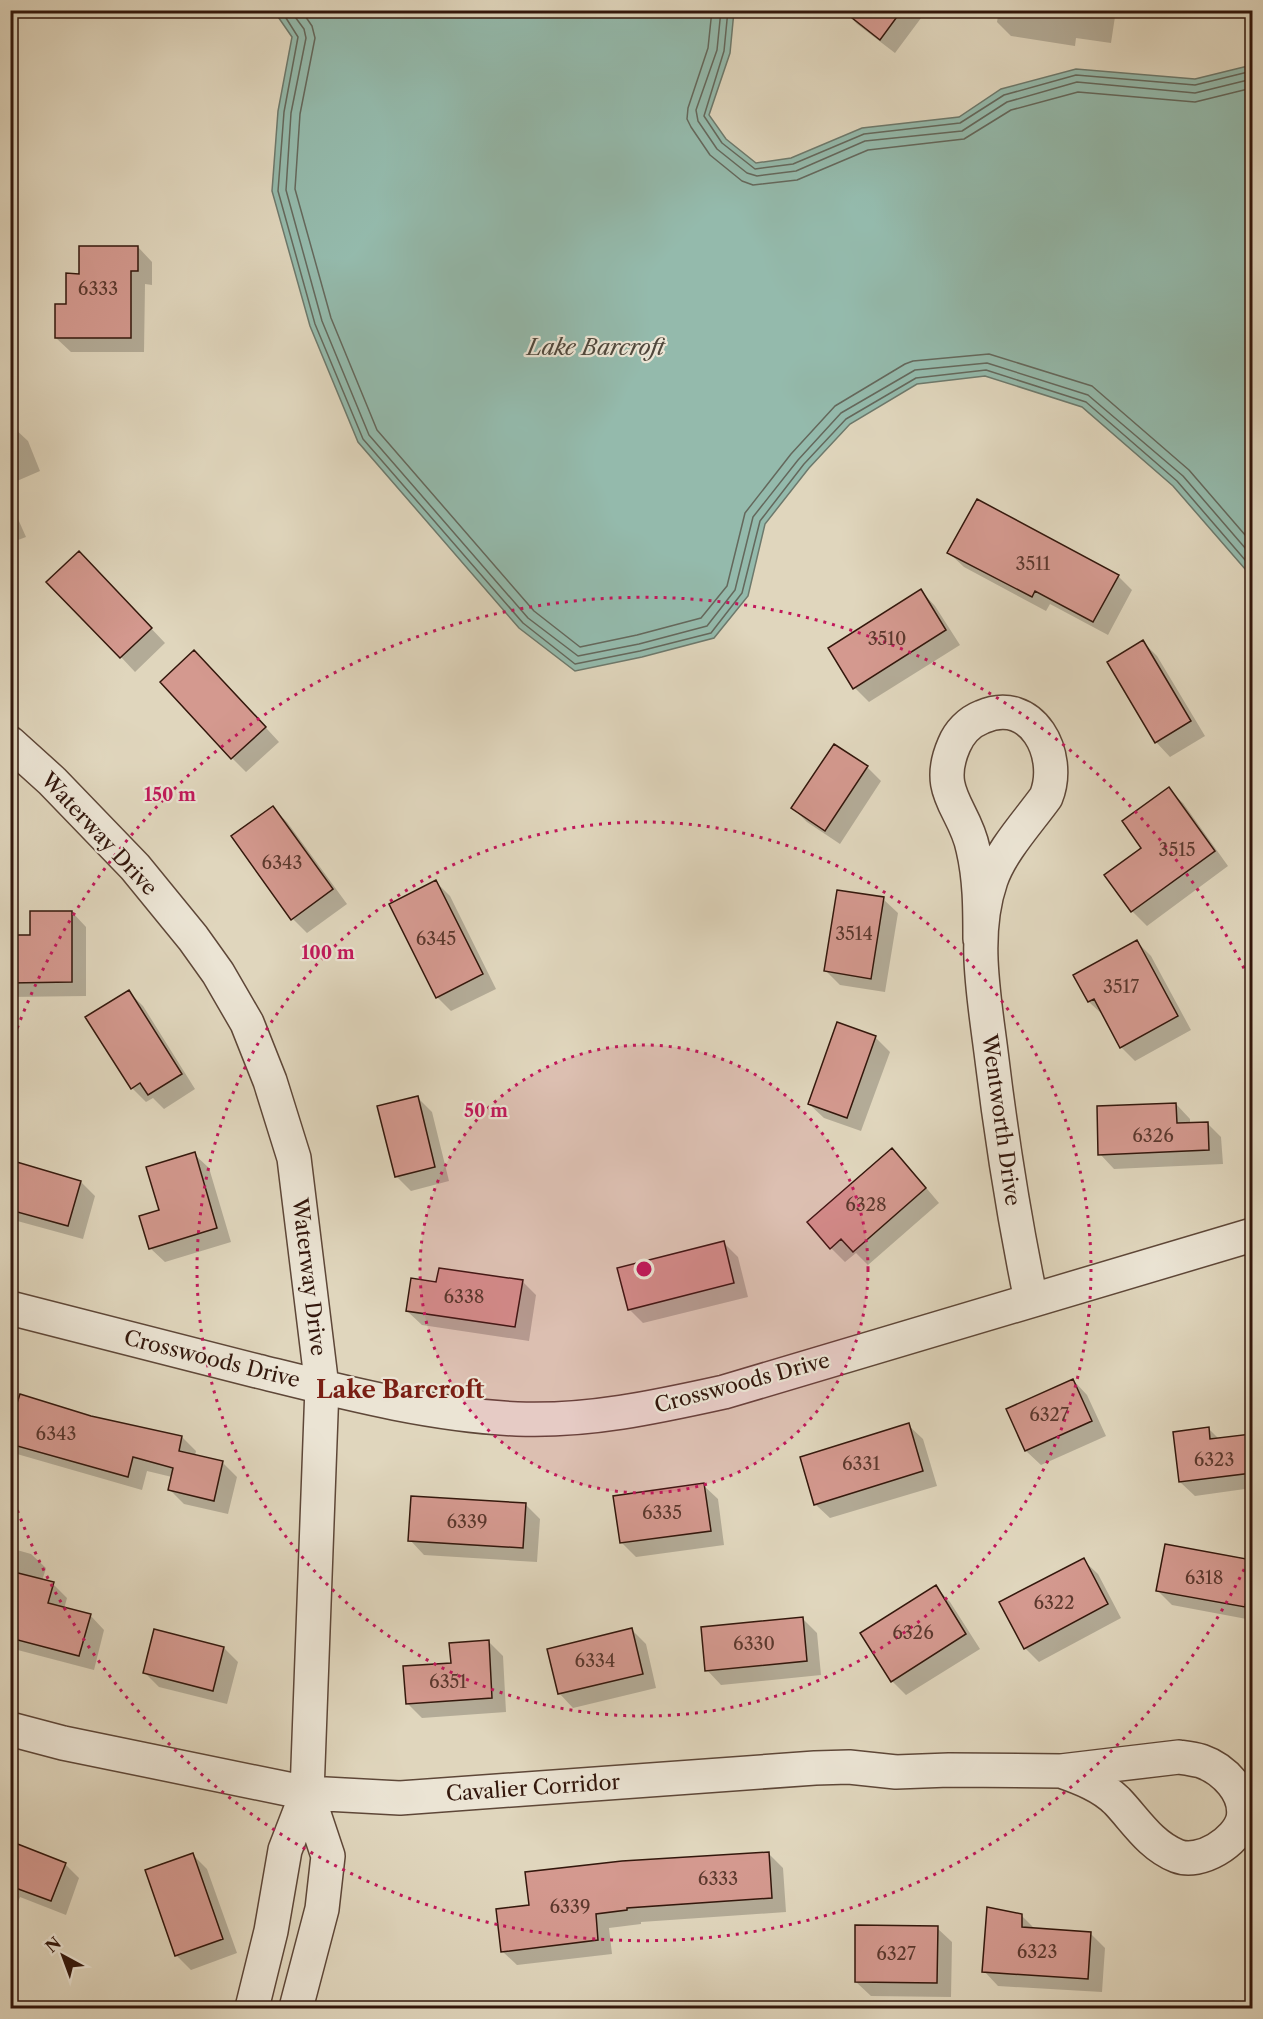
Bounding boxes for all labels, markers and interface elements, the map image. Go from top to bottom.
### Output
house number: 6333 [78,278,118,300]
water label: Lake Barcroft [525,334,667,361]
house number: 3511 [1016,553,1051,575]
house number: 3510 [868,628,906,650]
street label: Waterway Drive [35,766,163,900]
text: 150 m [144,784,196,806]
house number: 3515 [1158,839,1196,861]
house number: 6343 [262,852,302,874]
house number: 3514 [835,923,873,945]
house number: 6345 [416,928,456,950]
text: 100 m [301,942,355,964]
house number: 3517 [1103,976,1139,998]
street label: Wentworth Drive [977,1032,1026,1207]
text: 50 m [464,1100,508,1122]
house number: 6326 [1132,1125,1174,1147]
house number: 6328 [845,1194,887,1216]
street label: Waterway Drive [287,1196,332,1357]
centre of rings [634,1259,654,1279]
house number: 6338 [443,1286,485,1308]
street label: Crosswoods Drive [122,1325,303,1392]
street label: Crosswoods Drive [651,1347,832,1418]
district label: Lake Barcroft [316,1375,485,1404]
house number: 6327 [1029,1404,1069,1426]
house number: 6343 [36,1423,76,1445]
house number: 6323 [1194,1449,1234,1471]
house number: 6331 [842,1453,880,1475]
house number: 6335 [642,1502,682,1524]
house number: 6339 [447,1511,487,1533]
house number: 6318 [1185,1567,1223,1589]
house number: 6322 [1033,1592,1075,1614]
house number: 6326 [892,1622,934,1644]
house number: 6330 [733,1633,775,1655]
house number: 6334 [575,1650,615,1672]
house number: 6351 [429,1671,467,1693]
street label: Cavalier Corridor [445,1769,621,1806]
house number: 6333 [698,1868,738,1890]
house number: 6339 [550,1896,590,1918]
north arrow [33,1926,93,1986]
text: N [41,1933,65,1957]
house number: 6323 [1017,1941,1057,1963]
house number: 6327 [876,1943,916,1965]

